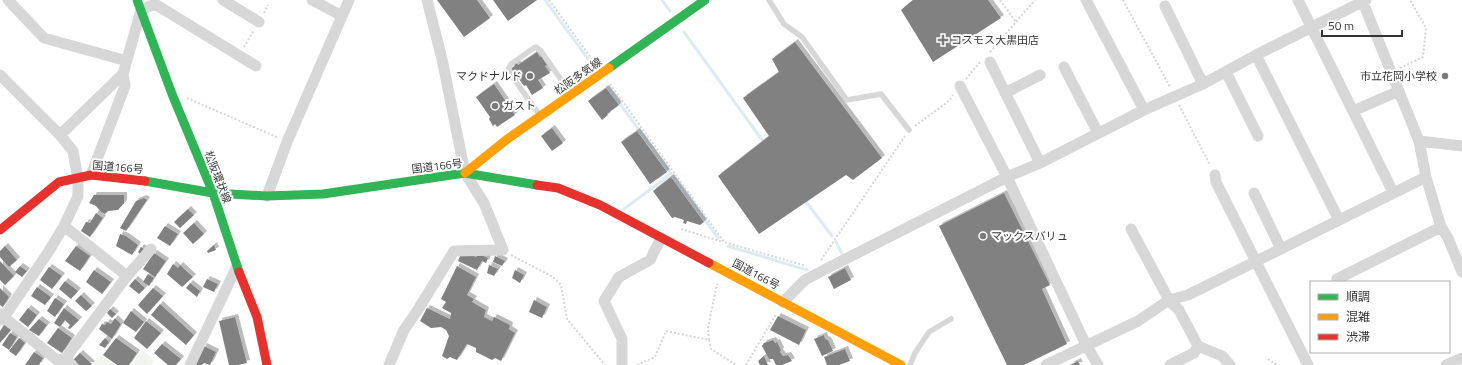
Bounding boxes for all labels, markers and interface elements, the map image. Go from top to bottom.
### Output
scale bar [1322,12,1402,38]
text: 50 m [1328,16,1354,35]
place label: コスモス大黒田店 [951,32,1039,48]
marker: コスモス大黒田店 [938,35,948,45]
street label: 松阪多気線 [551,54,605,98]
place label: マクドナルド [456,68,522,84]
place label: 市立花岡小学校 [1360,68,1437,84]
marker: マクドナルド [525,71,535,81]
marker: 市立花岡小学校 [1440,71,1450,81]
place label: ガスト [503,98,536,114]
marker: ガスト [490,101,500,111]
street label: 松阪環状線 [201,148,235,206]
street label: 国道166号 [410,155,464,177]
street label: 国道166号 [92,157,144,177]
place label: マックスバリュ [991,228,1068,244]
marker: マックスバリュ [978,231,988,241]
street label: 国道166号 [730,255,782,293]
legend [1310,281,1450,353]
text: 順調 [1346,287,1370,306]
text: 混雑 [1346,307,1370,326]
text: 渋滞 [1346,327,1370,346]

